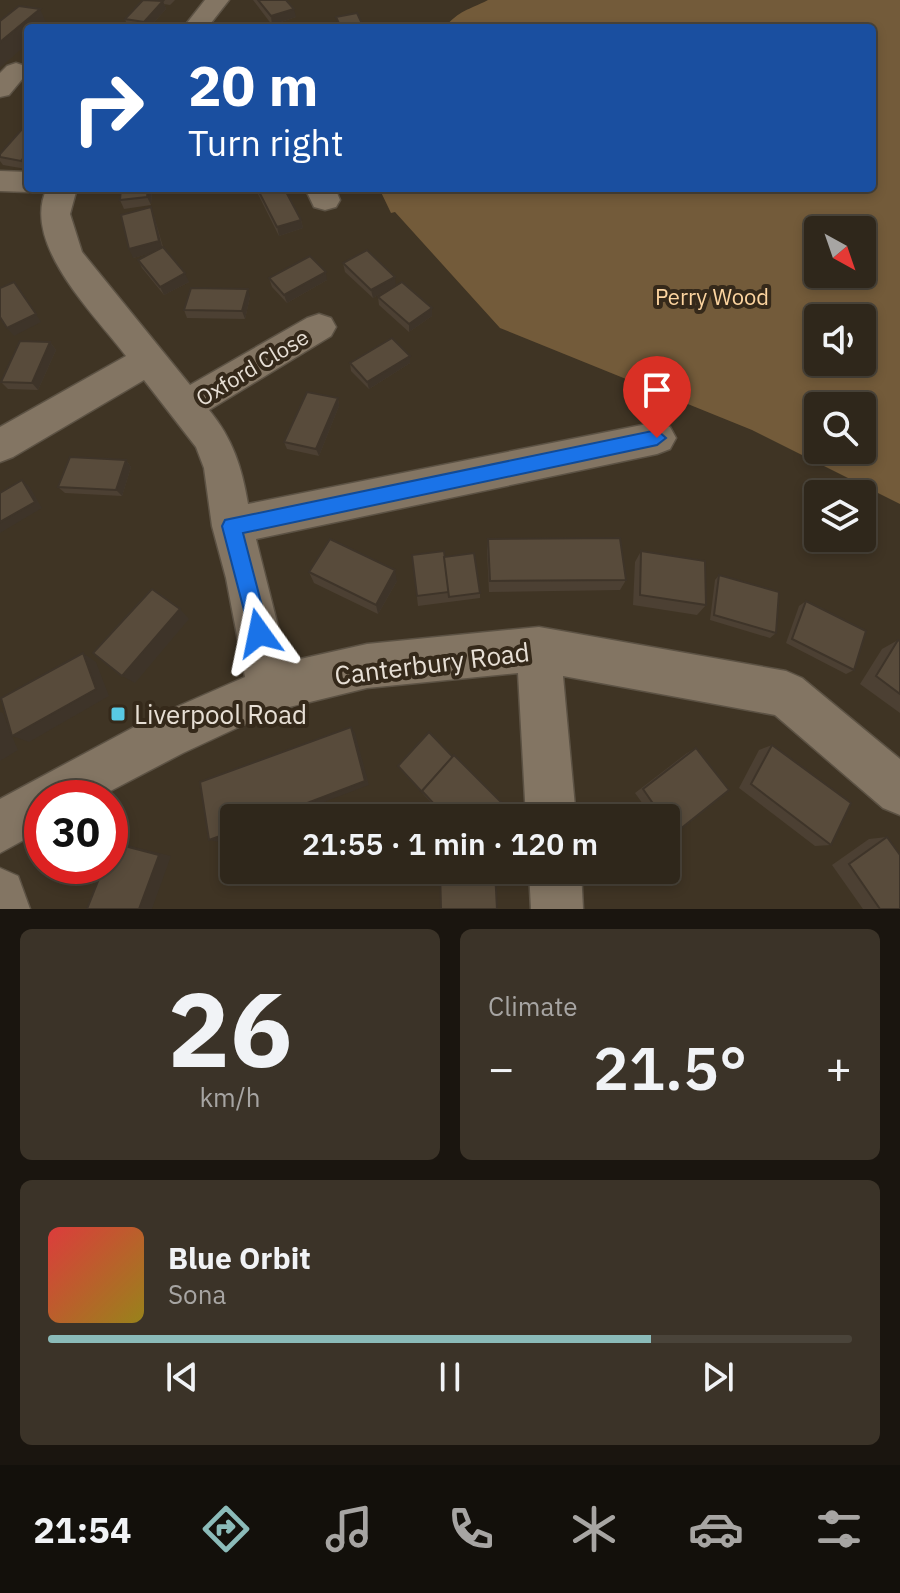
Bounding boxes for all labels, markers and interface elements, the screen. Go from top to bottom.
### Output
text: 20 m [188,49,318,121]
icon: right [56,56,160,160]
text: Turn right [188,119,344,166]
north arrow [804,216,876,288]
map controls [804,216,876,552]
park label: Perry Wood [655,282,769,311]
button: sound [804,304,876,376]
street label: Oxford Close [190,322,314,412]
pin [623,356,691,438]
icon: arrive [635,368,679,412]
button: search [804,392,876,464]
button: layers [804,480,876,552]
position arrow [217,591,301,675]
street label: Canterbury Road [333,634,531,692]
place label: Liverpool Road [134,697,307,731]
marker: Liverpool Road [109,705,127,723]
speed limit sign: 30 [24,780,128,884]
text: 21:55 · 1 min · 120 m [302,824,598,863]
text: 26 [168,960,292,1096]
text: Climate [488,989,578,1023]
text: 21.5° [593,1028,747,1107]
text: − [488,1039,514,1096]
text: + [826,1039,852,1096]
text: km/h [199,1080,261,1114]
text: Blue Orbit [168,1238,311,1277]
text: Sona [168,1277,226,1311]
icon: previous [160,1355,204,1399]
icon: pause [428,1355,472,1399]
icon: next [696,1355,740,1399]
icon: directions [198,1501,254,1557]
icon: music [321,1501,377,1557]
icon: phone [443,1501,499,1557]
icon: climate [566,1501,622,1557]
icon: car [688,1501,744,1557]
icon: filters [811,1501,867,1557]
text: 21:54 [33,1506,132,1553]

